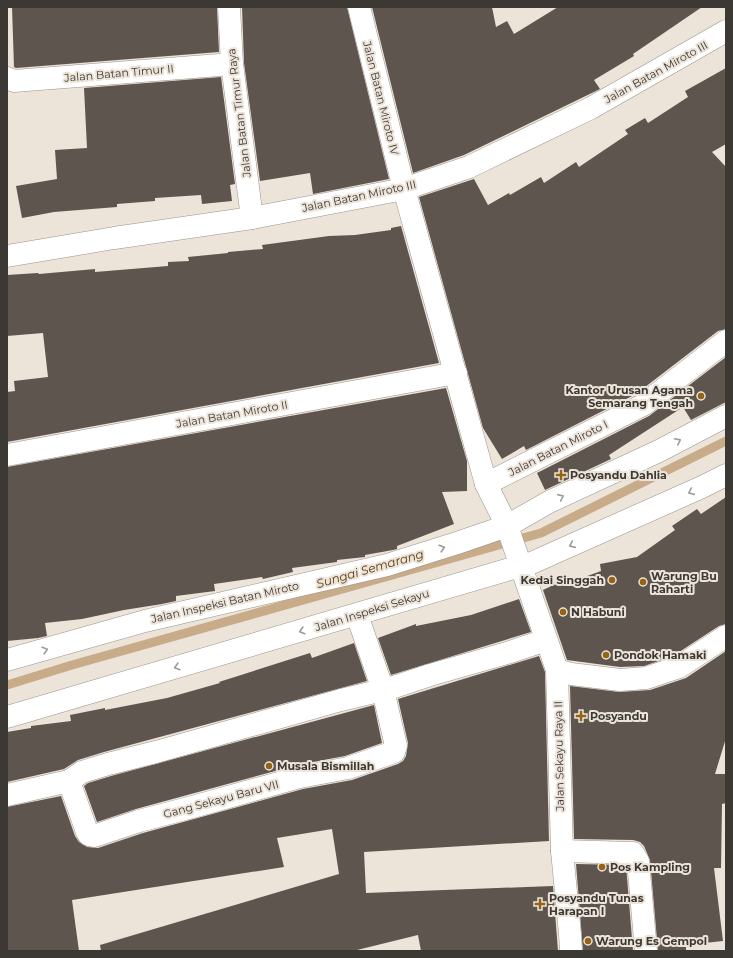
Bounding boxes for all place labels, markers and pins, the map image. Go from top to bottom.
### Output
place label: Kantor Urusan Agama Semarang Tengah [565,383,693,410]
marker: Kantor Urusan Agama Semarang Tengah [696,391,706,401]
place label: Posyandu Dahlia [570,468,667,482]
marker: Posyandu Dahlia [555,469,567,481]
place label: Warung Bu Raharti [651,569,717,596]
place label: Kedai Singgah [521,573,604,587]
marker: Kedai Singgah [607,575,617,585]
marker: Warung Bu Raharti [638,577,648,587]
place label: N Habuni [571,605,625,619]
marker: N Habuni [558,607,568,617]
place label: Pondok Hamaki [614,648,706,662]
marker: Pondok Hamaki [601,650,611,660]
place label: Posyandu [590,709,647,723]
marker: Posyandu [575,710,587,722]
place label: Musala Bismillah [277,759,374,773]
marker: Musala Bismillah [264,761,274,771]
place label: Pos Kampling [610,860,690,874]
marker: Pos Kampling [597,862,607,872]
place label: Posyandu Tunas Harapan I [549,891,644,918]
marker: Posyandu Tunas Harapan I [534,898,546,910]
place label: Warung Es Gempol [596,934,707,948]
marker: Warung Es Gempol [583,936,593,946]

